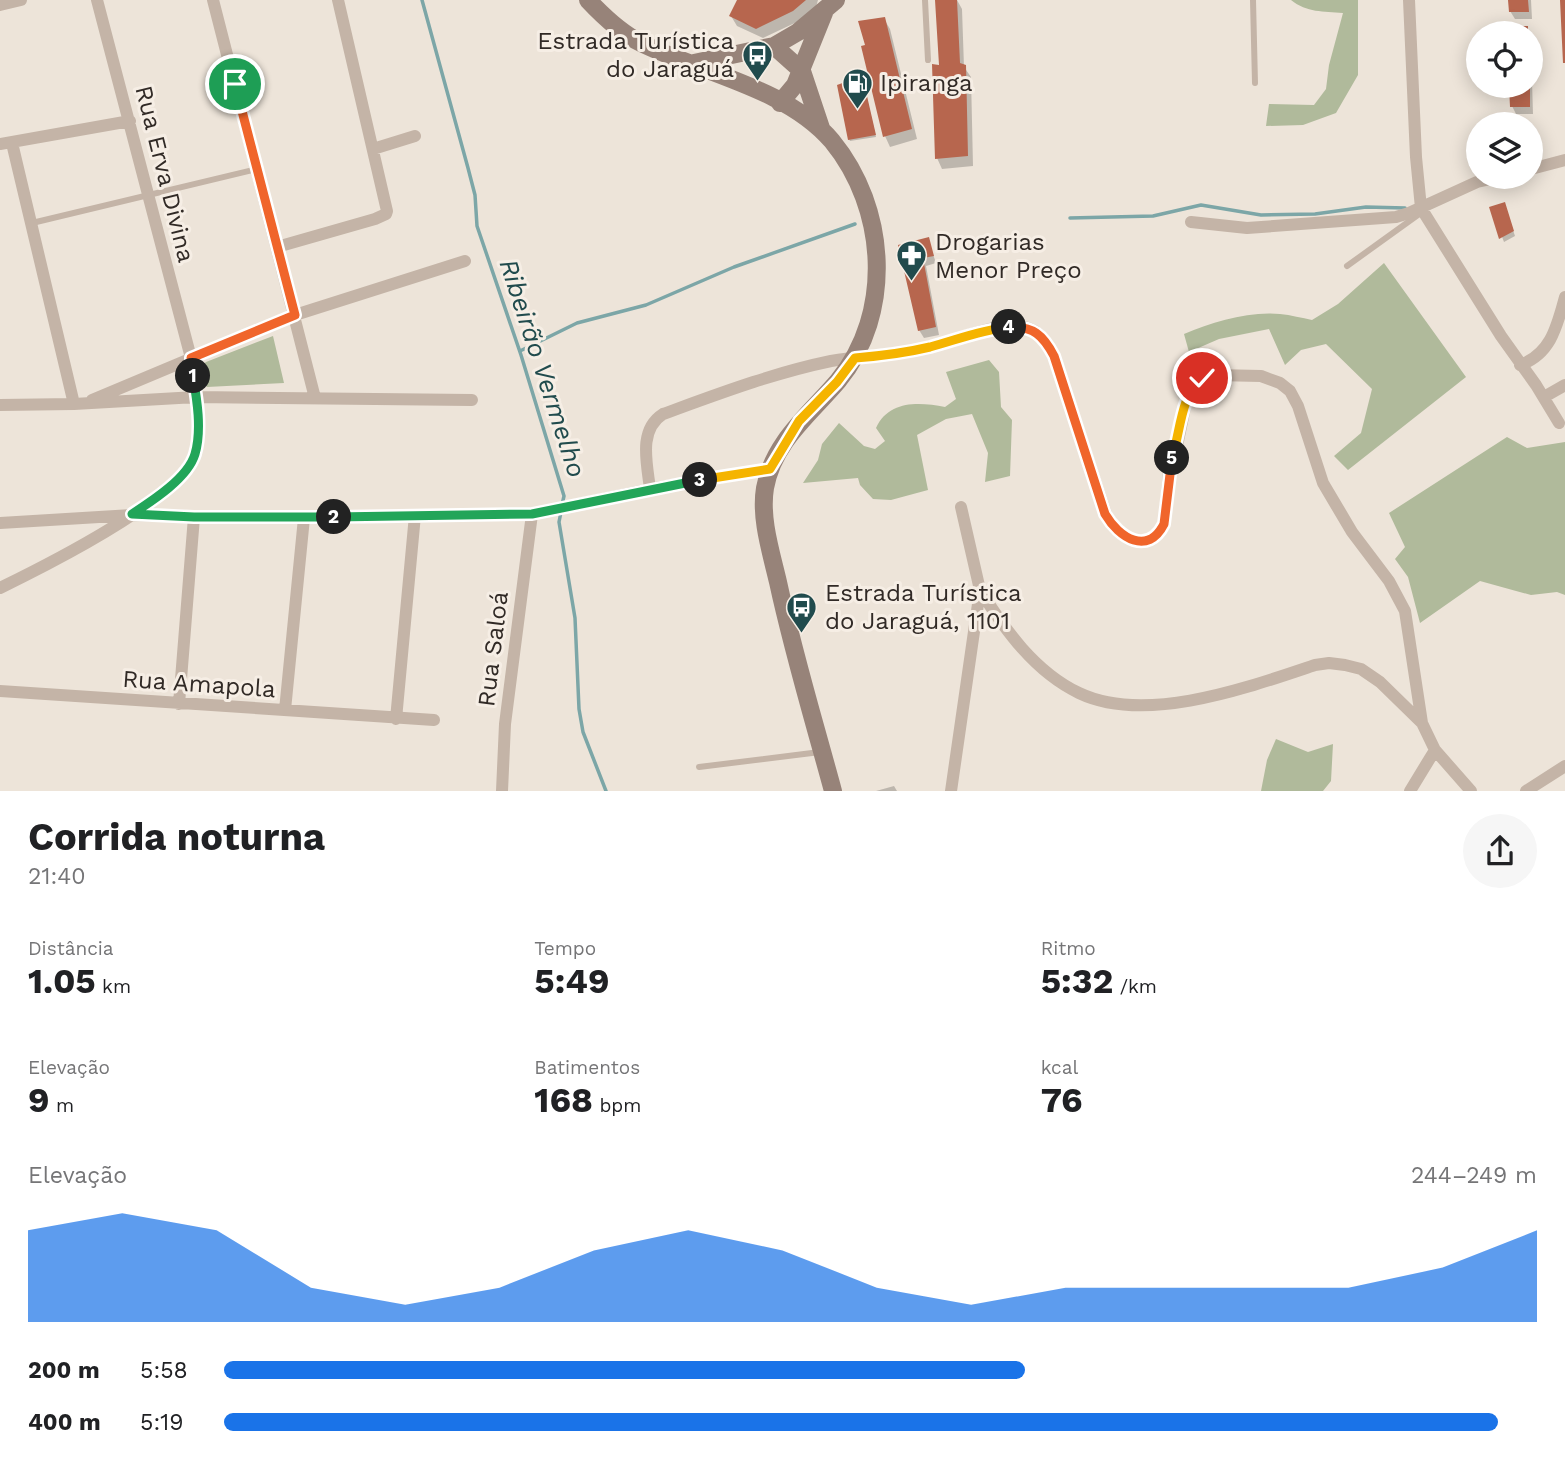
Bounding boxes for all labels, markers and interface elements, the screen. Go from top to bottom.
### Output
map controls [1466,21,1543,189]
button: locate [1466,21,1543,98]
place label: Estrada Turística do Jaraguá [537,27,734,83]
bus stop icon: Estrada Turística do Jaraguá [740,38,774,82]
pin [205,54,265,114]
icon: arrive [216,65,254,103]
fuel station icon: Ipiranga [840,66,874,110]
place label: Ipiranga [880,69,973,97]
street label: Rua Erva Divina [130,83,200,265]
button: layers [1466,112,1543,189]
place label: Drogarias Menor Preço [935,228,1082,284]
pharmacy icon: Drogarias Menor Preço [895,239,929,283]
water label: Ribeirão Vermelho [494,255,592,481]
pin: 4 [992,310,1026,344]
text: 4 [1002,315,1015,338]
pin [1172,348,1232,408]
pin: 1 [176,358,210,394]
icon: check [1183,359,1221,397]
text: 1 [188,364,197,387]
pin: 5 [1154,440,1190,476]
text: 5 [1166,446,1177,469]
pin: 3 [682,462,718,498]
text: 3 [694,468,705,491]
pin: 2 [316,500,352,534]
text: 2 [328,505,339,528]
place label: Estrada Turística do Jaraguá, 1101 [825,579,1022,635]
street label: Rua Saloá [472,590,514,708]
bus stop icon: Estrada Turística do Jaraguá, 1101 [785,590,819,634]
street label: Rua Amapola [121,665,277,703]
button: share [1463,814,1537,888]
text: Corrida noturna [28,815,325,859]
text: 21:40 [28,863,86,890]
text: Distância [28,937,114,960]
text: Tempo [534,937,596,960]
text: Ritmo [1041,937,1096,960]
text: 1.05 [28,960,96,1002]
text: 5:49 [534,960,609,1002]
text: 5:32 [1041,960,1113,1002]
text: km [96,975,131,998]
text: /km [1113,975,1157,998]
text: Elevação [28,1056,110,1079]
text: Batimentos [534,1056,640,1079]
text: kcal [1041,1056,1078,1079]
text: 9 [28,1079,50,1121]
text: 168 [534,1079,593,1121]
text: 76 [1041,1079,1083,1121]
text: m [50,1094,74,1117]
text: bpm [593,1094,641,1117]
text: Elevação [28,1162,127,1189]
text: 244–249 m [1411,1162,1537,1189]
text: 200 m [28,1357,100,1384]
text: 5:58 [140,1357,188,1384]
text: 400 m [28,1409,101,1436]
text: 5:19 [140,1409,183,1436]

